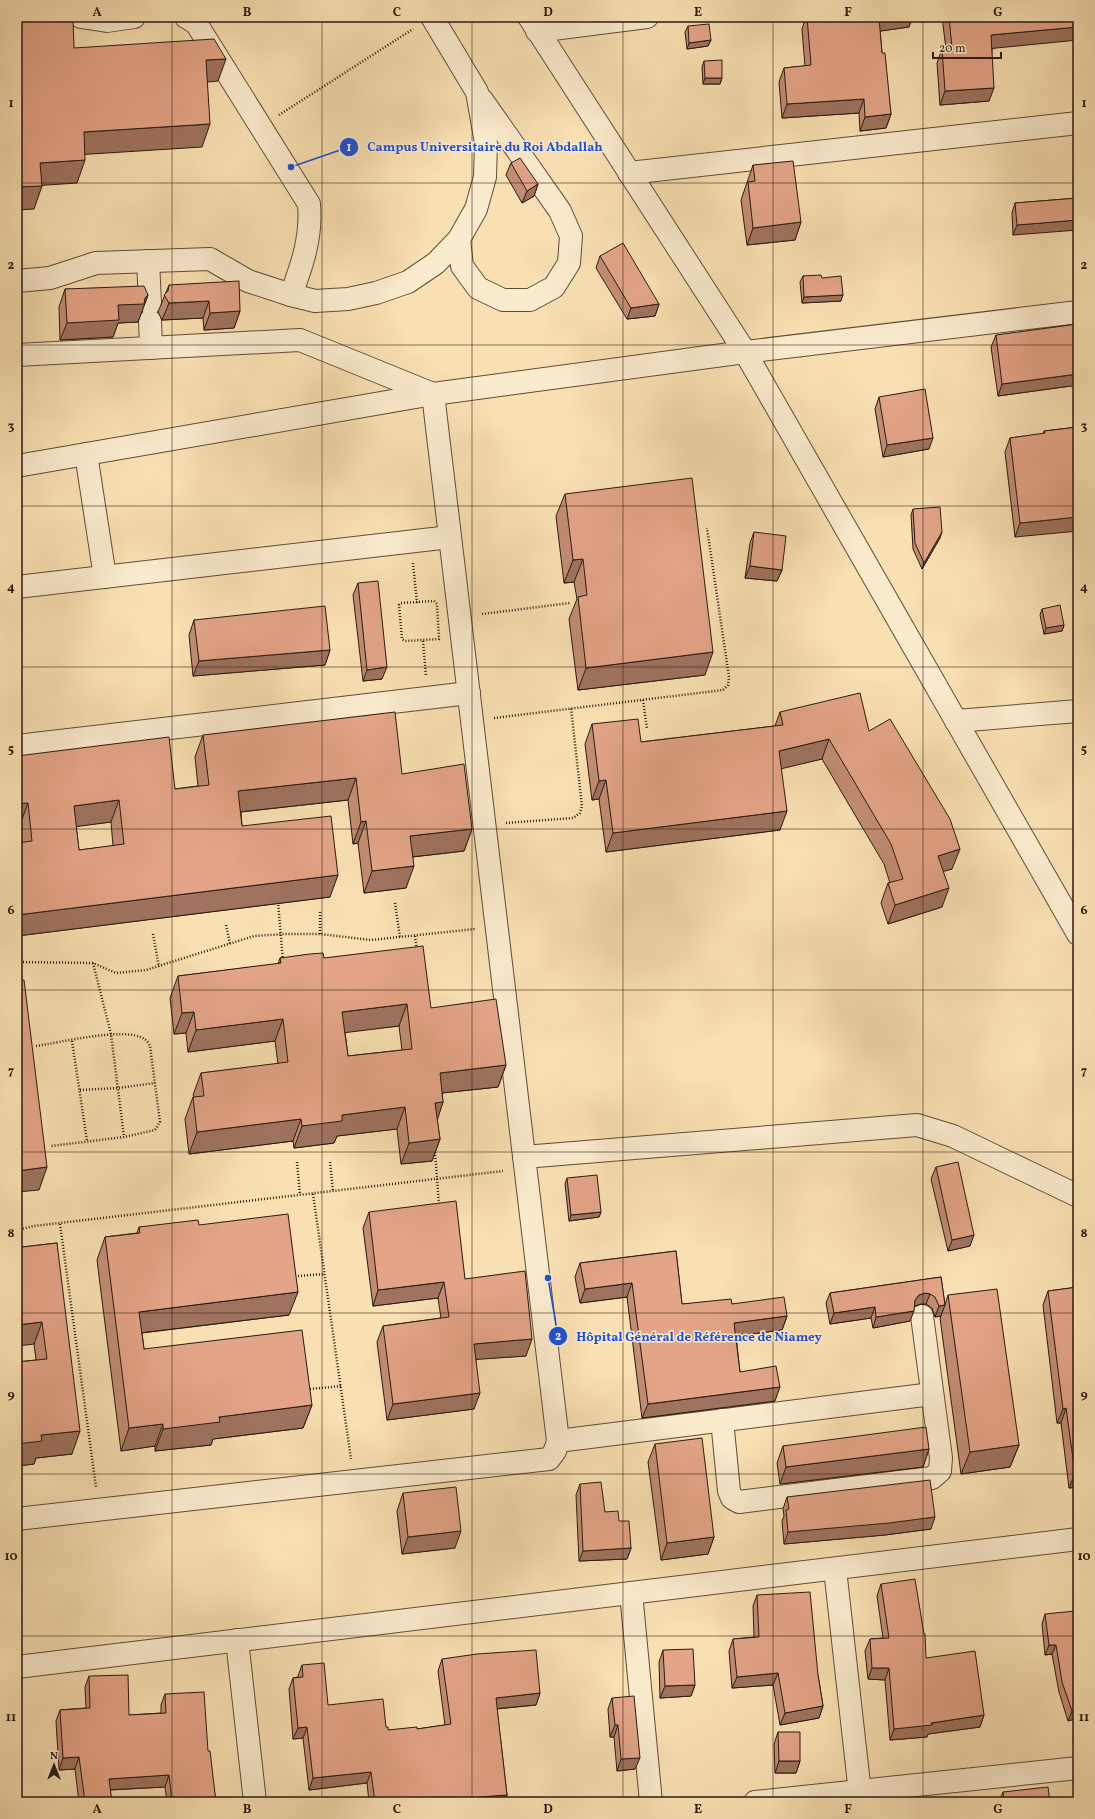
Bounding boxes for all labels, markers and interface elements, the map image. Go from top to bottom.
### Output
text: A [92,4,102,22]
text: B [243,4,252,22]
text: C [393,4,401,22]
text: D [543,4,553,22]
text: E [694,4,702,22]
text: F [844,4,852,22]
text: G [993,4,1003,22]
scale bar [933,34,1001,60]
text: 20 m [939,41,966,57]
text: 1 [8,95,14,113]
text: 1 [1081,95,1087,113]
callout: Campus Universitaire du Roi Abdallah [339,134,610,159]
text: Campus Universitaire du Roi Abdallah [367,139,603,157]
text: 1 [347,140,352,156]
text: 2 [8,257,15,275]
text: 2 [1081,257,1088,275]
text: 3 [8,418,15,436]
text: 3 [1081,418,1088,436]
text: 4 [7,579,15,597]
text: 4 [1080,579,1088,597]
text: 5 [8,741,14,759]
text: 5 [1081,741,1087,759]
text: 6 [7,902,15,920]
text: 6 [1080,902,1088,920]
text: 7 [8,1063,14,1081]
text: 7 [1081,1063,1087,1081]
text: 8 [7,1225,15,1243]
text: 8 [1080,1225,1088,1243]
callout: Hôpital Général de Référence de Niamey [548,1324,830,1349]
text: 2 [555,1329,561,1345]
text: Hôpital Général de Référence de Niamey [576,1329,823,1347]
text: 9 [7,1386,15,1404]
text: 9 [1080,1386,1088,1404]
text: 10 [4,1548,18,1566]
text: 10 [1077,1548,1091,1566]
text: 11 [6,1709,16,1727]
text: 11 [1079,1709,1089,1727]
north arrow [34,1745,74,1785]
text: N [50,1749,58,1764]
text: A [92,1801,102,1819]
text: B [243,1801,252,1819]
text: C [393,1801,401,1819]
text: D [543,1801,553,1819]
text: E [694,1801,702,1819]
text: F [844,1801,852,1819]
text: G [993,1801,1003,1819]

